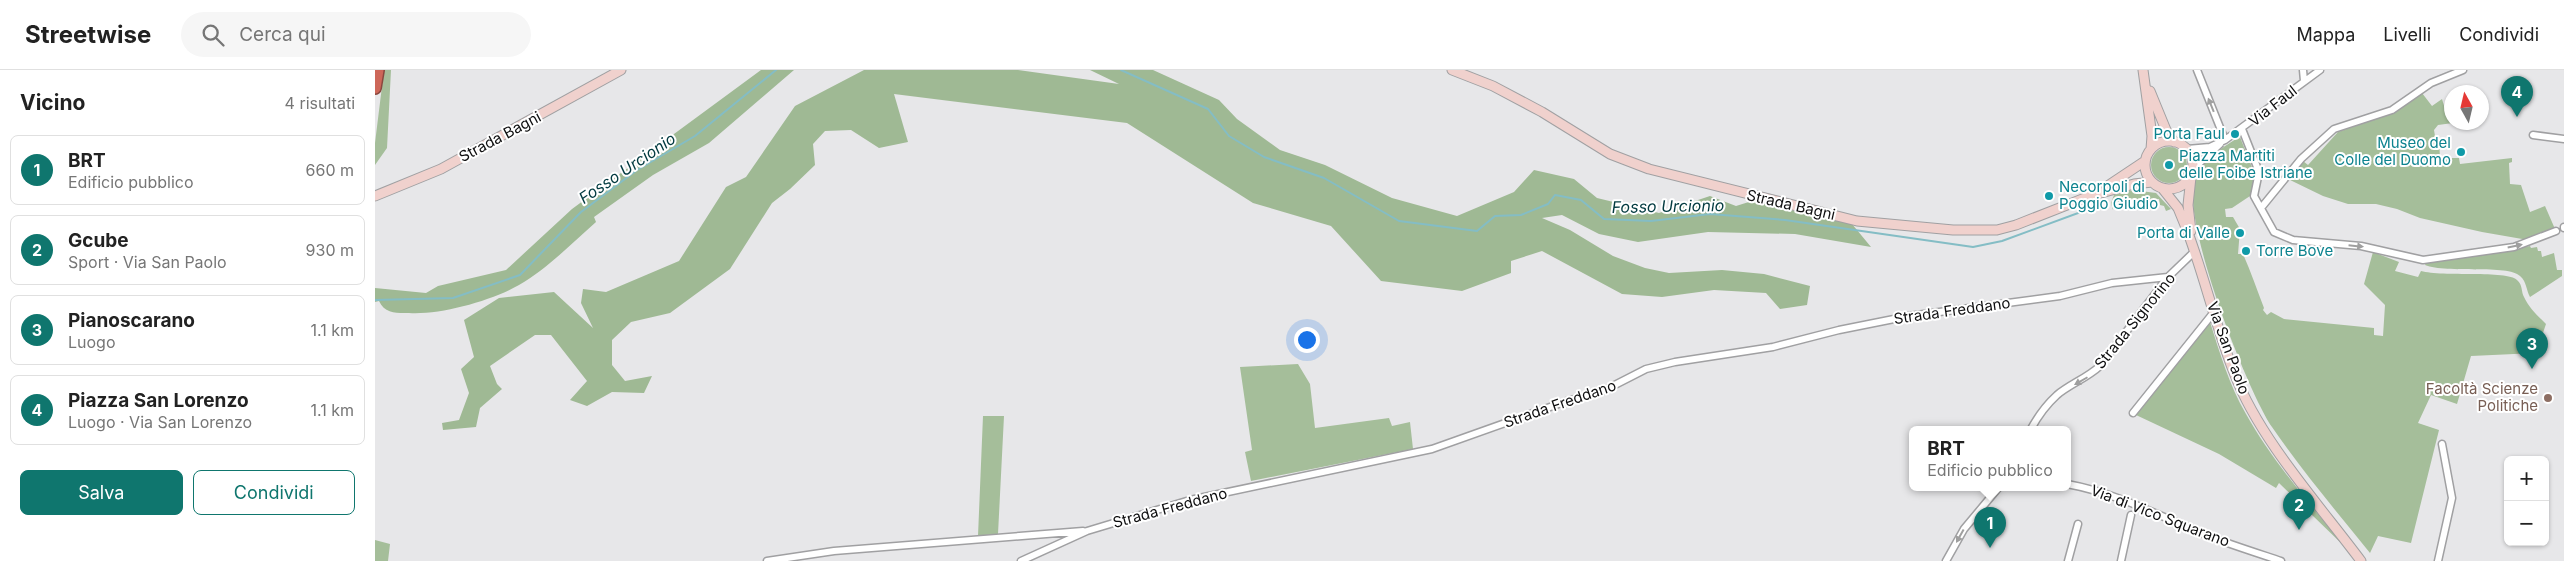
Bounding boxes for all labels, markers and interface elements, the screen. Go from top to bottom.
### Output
search box [181,12,531,57]
text: Streetwise [25,20,151,49]
icon: search [199,21,227,49]
text: Cerca qui [239,23,326,46]
text: Mappa [2297,24,2355,45]
text: Livelli [2383,24,2431,45]
text: Condividi [2459,24,2539,45]
pin: 4 [2501,76,2533,117]
street label: Via Faul [2245,81,2301,130]
north arrow [2444,85,2489,130]
text: Vicino [20,90,85,115]
text: 4 risultati [285,93,355,113]
one-way arrow [2207,97,2215,112]
street label: Strada Bagni [455,107,544,166]
place label: Porta Faul [2154,124,2225,143]
water label: Fosso Urcionio [575,128,679,208]
marker: Porta Faul [2229,128,2241,140]
place label: Museo del Colle del Duomo [2334,133,2451,169]
place label: Piazza Martiti delle Foibe Istriane [2179,146,2313,182]
marker: Museo del Colle del Duomo [2455,146,2467,158]
text: BRT [68,149,106,172]
marker: Piazza Martiti delle Foibe Istriane [2163,159,2175,171]
text: 1 [34,160,40,180]
text: 660 m [306,160,354,180]
text: Edificio pubblico [68,172,194,192]
place label: Necorpoli di Poggio Giudio [2059,177,2158,213]
street label: Strada Bagni [1745,185,1837,224]
marker: Necorpoli di Poggio Giudio [2043,190,2055,202]
water label: Fosso Urcionio [1612,195,1724,217]
place label: Porta di Valle [2137,223,2230,242]
marker: Porta di Valle [2234,227,2246,239]
text: Gcube [68,229,129,252]
text: 2 [32,240,42,260]
text: 930 m [306,240,354,260]
place label: Torre Bove [2256,241,2333,260]
one-way arrow [2348,242,2364,250]
one-way arrow [2508,242,2523,250]
marker: Torre Bove [2240,245,2252,257]
text: Sport · Via San Paolo [68,252,227,272]
street label: Strada Signorino [2090,269,2179,373]
street label: Strada Freddano [1892,293,2012,328]
street label: Via San Paolo [2203,299,2254,397]
text: Pianoscarano [68,309,195,332]
text: 3 [32,320,42,340]
text: 1.1 km [310,320,354,340]
your location [1294,327,1320,353]
pin: 3 [2516,328,2548,369]
text: Luogo [68,332,116,352]
street label: Strada Freddano [1501,375,1619,432]
one-way arrow [2073,377,2088,385]
place label: Facoltà Scienze Politiche [2426,379,2538,415]
text: Piazza San Lorenzo [68,389,249,412]
marker: Facoltà Scienze Politiche [2542,392,2554,404]
text: 4 [32,400,42,420]
text: 1.1 km [310,400,354,420]
text: Luogo · Via San Lorenzo [68,412,252,432]
popup [1909,426,2071,491]
text: BRT [1927,437,1965,460]
map controls [2504,456,2549,546]
button: + [2504,456,2549,501]
text: Edificio pubblico [1927,460,2053,480]
button: Salva [20,470,183,515]
button: Condividi [193,470,355,515]
street label: Via di Vico Squarano [2088,480,2232,551]
street label: Strada Freddano [1111,483,1229,532]
pin: 2 [2283,489,2315,530]
button: − [2504,501,2549,546]
pin: 1 [1974,507,2006,548]
one-way arrow [1956,529,1964,544]

